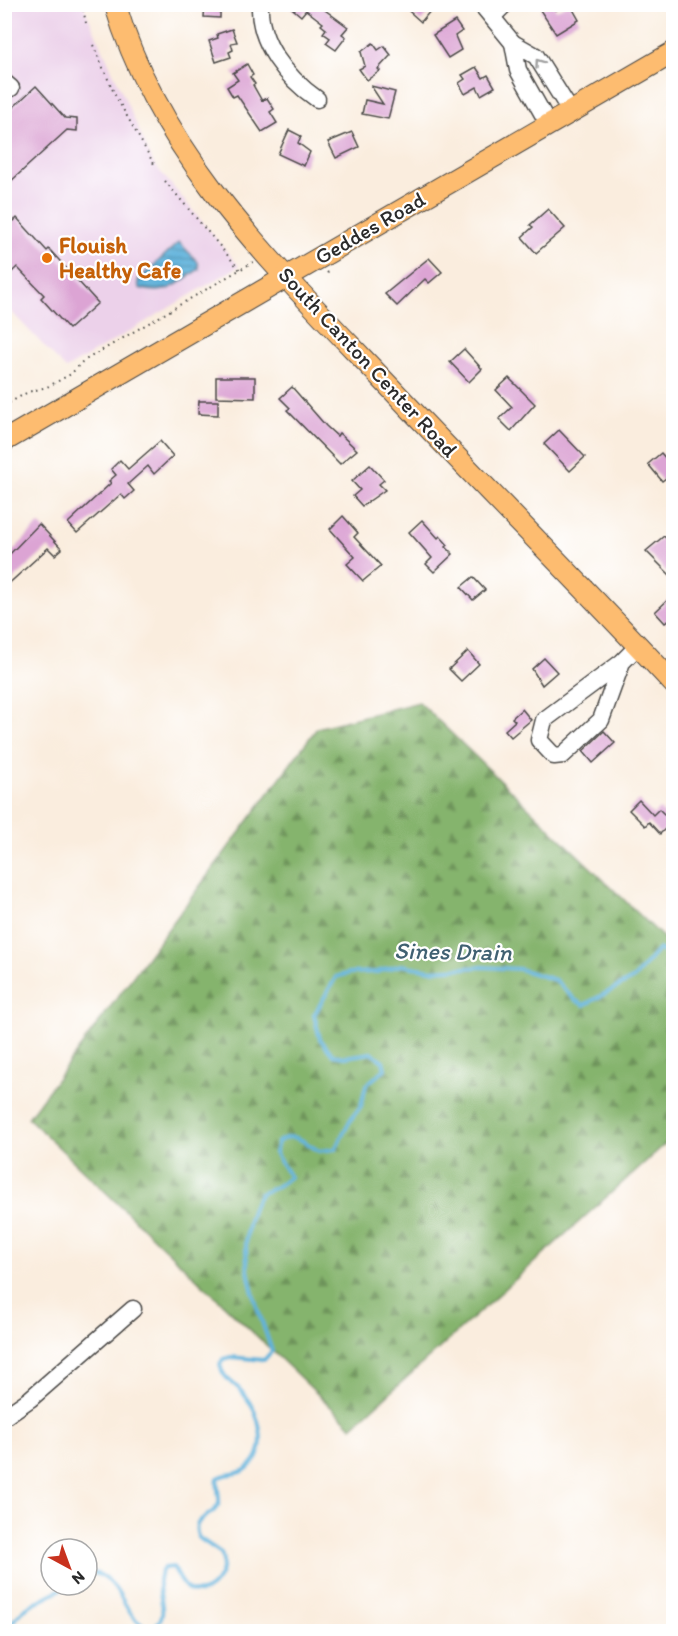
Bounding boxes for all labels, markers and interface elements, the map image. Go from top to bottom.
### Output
one-way arrow [536,58,547,69]
street label: Geddes Road [310,186,430,270]
place label: Flouish Healthy Cafe [59,232,181,284]
marker: Flouish Healthy Cafe [40,251,54,265]
street label: South Canton Center Road [273,261,463,463]
water label: Sines Drain [394,935,512,967]
north arrow [39,1537,99,1597]
text: N [68,1567,89,1589]

